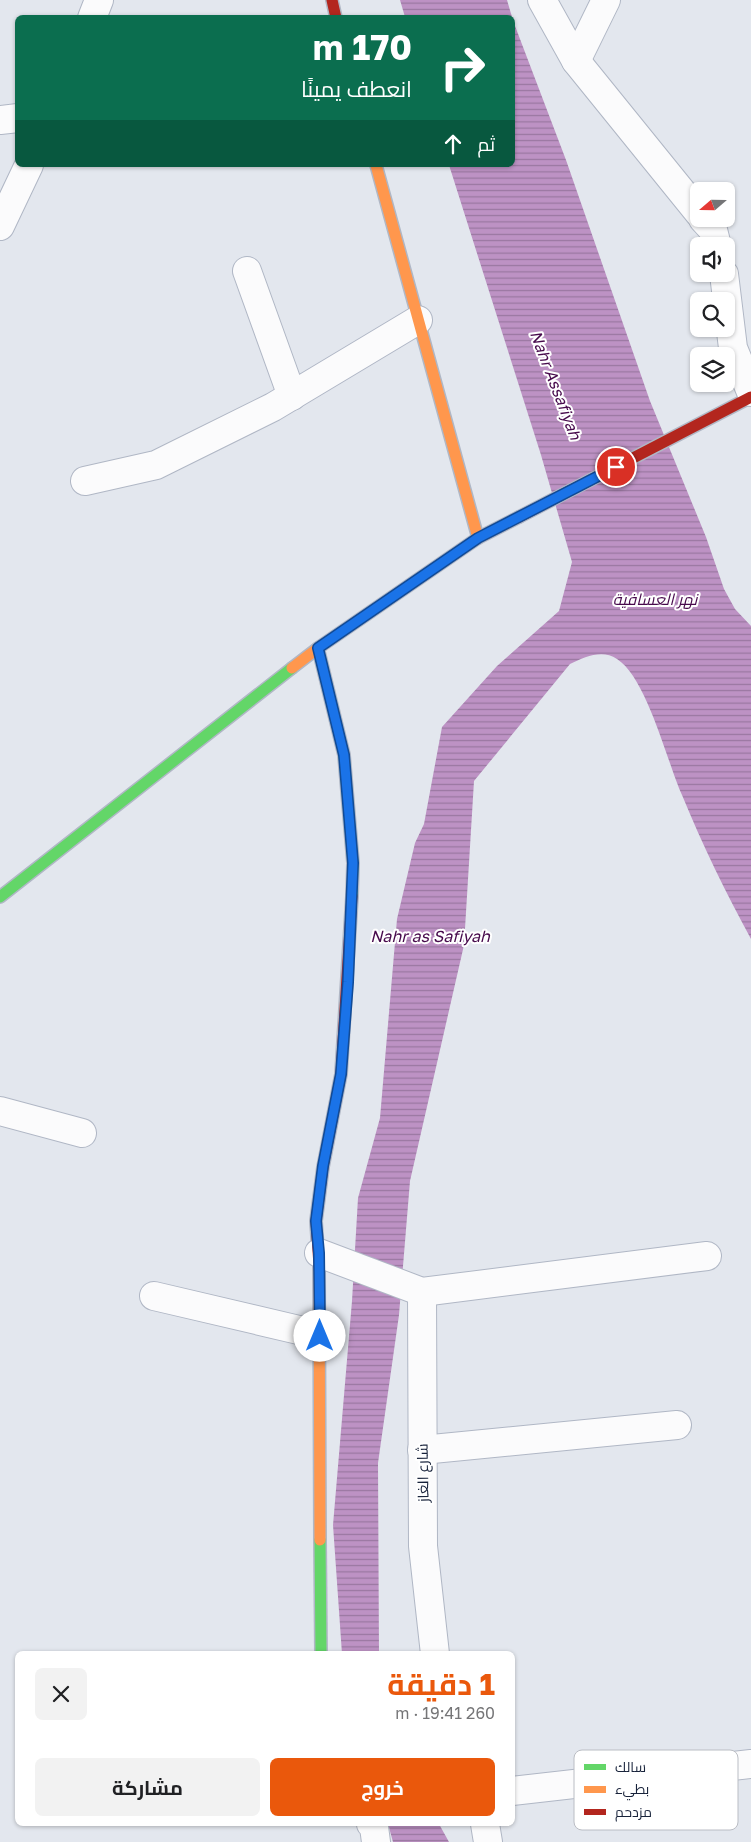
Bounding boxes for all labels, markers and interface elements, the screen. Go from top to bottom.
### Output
text: 170 m [313,26,412,68]
icon: right [430,35,495,100]
text: انعطف يمينًا [301,75,412,102]
icon: ahead [439,130,467,158]
text: ثم [477,132,495,155]
north arrow [690,182,735,228]
map controls [690,182,735,392]
button: sound [690,237,735,282]
button: search [690,292,735,337]
water label: Nahr Assafiyah [526,328,586,444]
button: layers [690,347,735,392]
pin [595,446,637,488]
icon: arrive [602,453,630,481]
water label: نهر العسافية [613,589,699,609]
water label: Nahr as Safiyah [370,926,491,946]
position arrow [293,1309,345,1361]
street label: شارع الغاز [412,1443,435,1504]
text: 1 دقيقة [387,1666,495,1702]
button: close [35,1668,87,1720]
text: 260 m · 19:41 [395,1703,495,1723]
legend [574,1750,738,1830]
button: مشاركة [35,1758,260,1816]
button: خروج [270,1758,495,1816]
text: سالك [615,1758,646,1775]
text: بطيء [615,1780,649,1801]
text: مزدحم [615,1803,652,1822]

